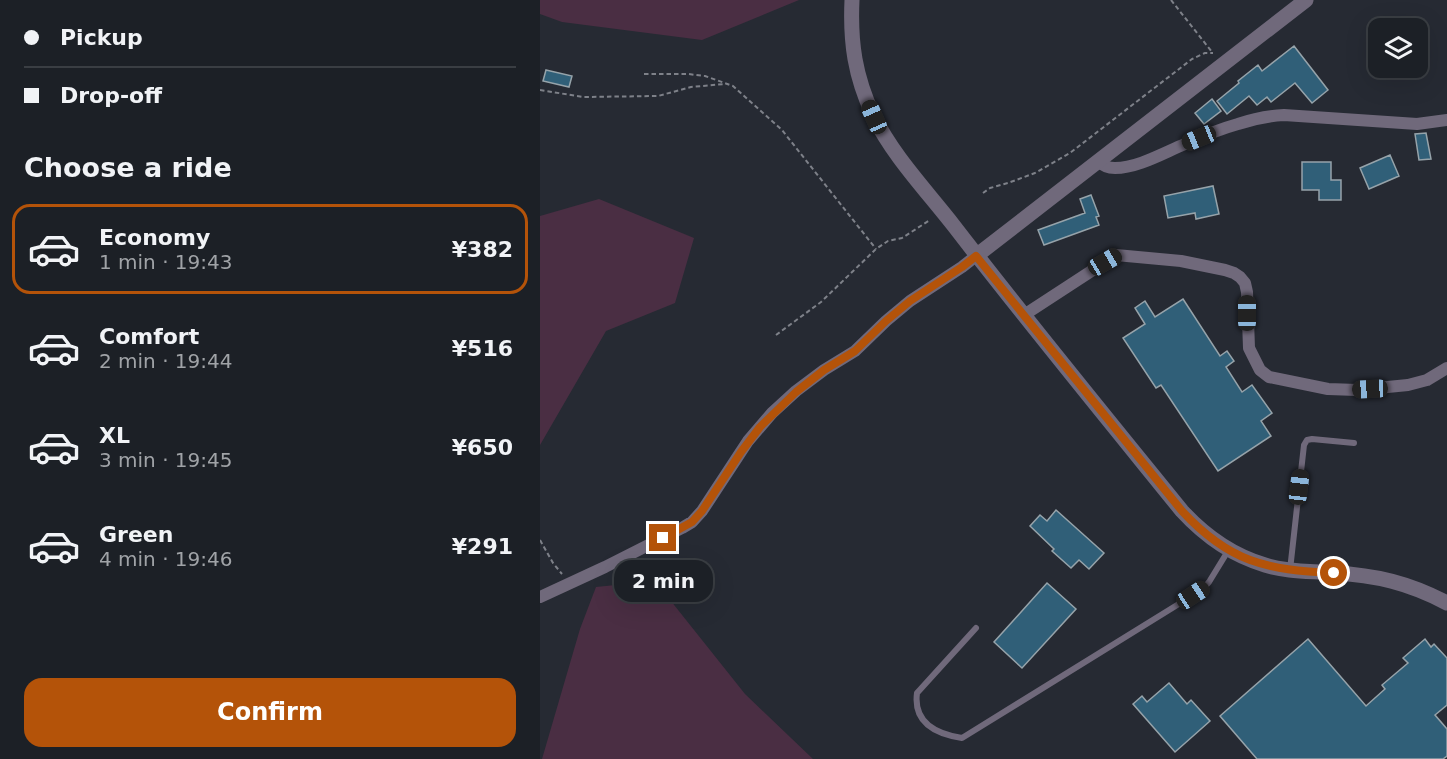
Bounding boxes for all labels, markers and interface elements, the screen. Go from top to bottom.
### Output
map controls [1368,18,1428,78]
button: layers [1368,18,1428,78]
text: Pickup [60,25,143,50]
text: Drop-off [60,83,162,108]
car [858,97,890,137]
car [1179,123,1219,153]
text: Choose a ride [24,152,232,183]
icon: car [27,222,81,276]
text: Economy [99,225,210,250]
text: ¥382 [452,237,513,262]
car [1085,245,1125,279]
text: 1 min · 19:43 [99,250,233,274]
car [1238,295,1256,331]
icon: car [27,321,81,375]
text: Comfort [99,324,199,349]
text: ¥516 [452,336,513,361]
text: 2 min · 19:44 [99,349,233,373]
car [1352,379,1388,399]
icon: car [27,420,81,474]
text: XL [99,423,130,448]
text: ¥650 [452,435,513,460]
text: 3 min · 19:45 [99,448,233,472]
car [1288,468,1310,506]
icon: car [27,519,81,573]
text: Green [99,522,173,547]
route end [649,524,676,551]
text: ¥291 [452,534,513,559]
text: 4 min · 19:46 [99,547,233,571]
callout: 2 min [614,559,712,601]
route start [1320,559,1347,586]
text: 2 min [632,569,695,593]
car [1173,578,1213,612]
button: Confirm [24,678,516,747]

